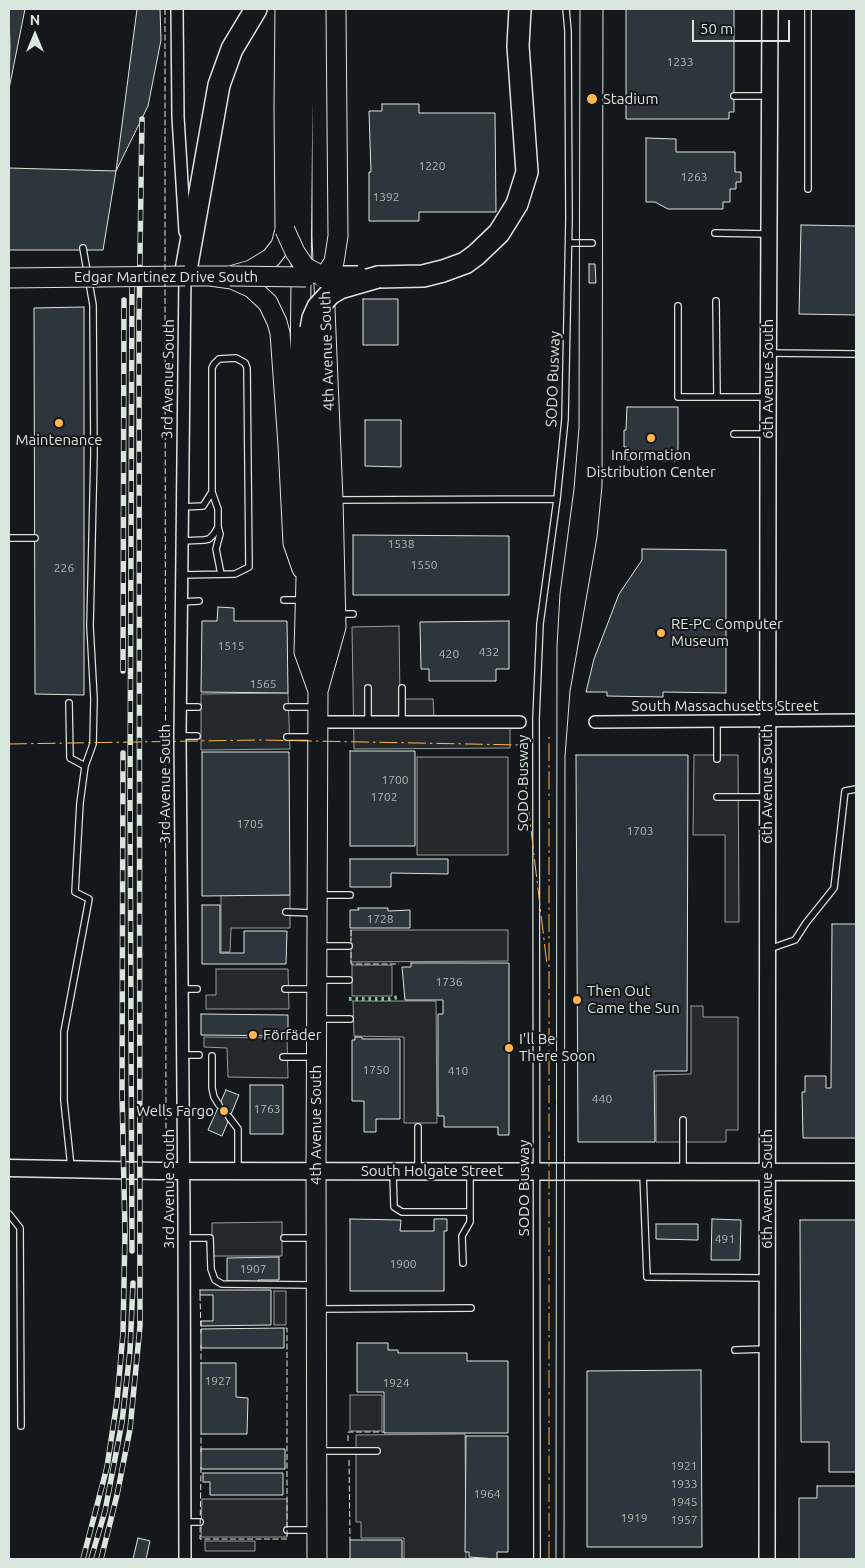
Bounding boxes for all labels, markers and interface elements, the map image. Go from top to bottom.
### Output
north arrow [10,10,60,60]
scale bar [695,10,792,42]
text: N [30,12,40,28]
text: 50 m [700,20,733,37]
house number: 1233 [666,55,694,69]
place label: Stadium [603,90,658,108]
marker: Stadium [585,92,599,106]
house number: 1220 [418,159,446,173]
house number: 1263 [680,170,708,184]
house number: 1392 [372,190,400,204]
street label: Edgar Martinez Drive South [74,268,258,286]
street label: 4th Avenue South [316,291,338,411]
street label: 3rd Avenue South [158,319,178,439]
street label: 6th Avenue South [759,319,777,439]
street label: SODO Busway [542,331,564,427]
marker: Maintenance [53,417,65,429]
place label: Maintenance [15,431,103,449]
marker: Information Distribution Center [645,432,657,444]
place label: Information Distribution Center [586,446,716,481]
house number: 1538 [387,537,415,551]
house number: 1550 [410,558,438,572]
house number: 226 [54,561,74,575]
place label: RE-PC Computer Museum [671,615,783,650]
marker: RE-PC Computer Museum [655,627,667,639]
house number: 1515 [217,639,245,653]
house number: 432 [479,645,499,659]
house number: 420 [439,647,459,661]
house number: 1565 [249,677,277,691]
street label: South Massachusetts Street [631,697,819,715]
street label: 3rd Avenue South [156,724,174,844]
street label: 6th Avenue South [758,724,776,844]
street label: SODO Busway [514,735,532,831]
house number: 1700 [381,773,409,787]
house number: 1702 [370,790,398,804]
house number: 1705 [236,817,264,831]
house number: 1703 [626,824,654,838]
house number: 1728 [366,912,394,926]
house number: 1736 [435,975,463,989]
place label: Then Out Came the Sun [587,982,680,1017]
marker: Then Out Came the Sun [571,994,583,1006]
place label: Förfäder [263,1026,321,1044]
marker: Förfäder [247,1029,259,1041]
place label: I'll Be There Soon [519,1030,596,1065]
marker: I'll Be There Soon [503,1042,515,1054]
house number: 1750 [362,1063,390,1077]
house number: 410 [448,1064,468,1078]
street label: 4th Avenue South [307,1065,325,1185]
house number: 440 [592,1092,612,1106]
place label: Wells Fargo [136,1102,214,1120]
house number: 1763 [253,1102,281,1116]
marker: Wells Fargo [218,1105,230,1117]
street label: 3rd Avenue South [160,1129,178,1249]
street label: 6th Avenue South [758,1129,776,1249]
street label: SODO Busway [515,1140,533,1236]
street label: South Holgate Street [361,1162,503,1180]
house number: 491 [715,1232,735,1246]
house number: 1900 [389,1257,417,1271]
house number: 1907 [239,1262,267,1276]
house number: 1927 [204,1374,232,1388]
house number: 1924 [382,1376,410,1390]
house number: 1921 [670,1459,698,1473]
house number: 1933 [670,1477,698,1491]
house number: 1964 [473,1487,501,1501]
house number: 1945 [670,1495,698,1509]
house number: 1919 [620,1511,648,1525]
house number: 1957 [670,1513,698,1527]

